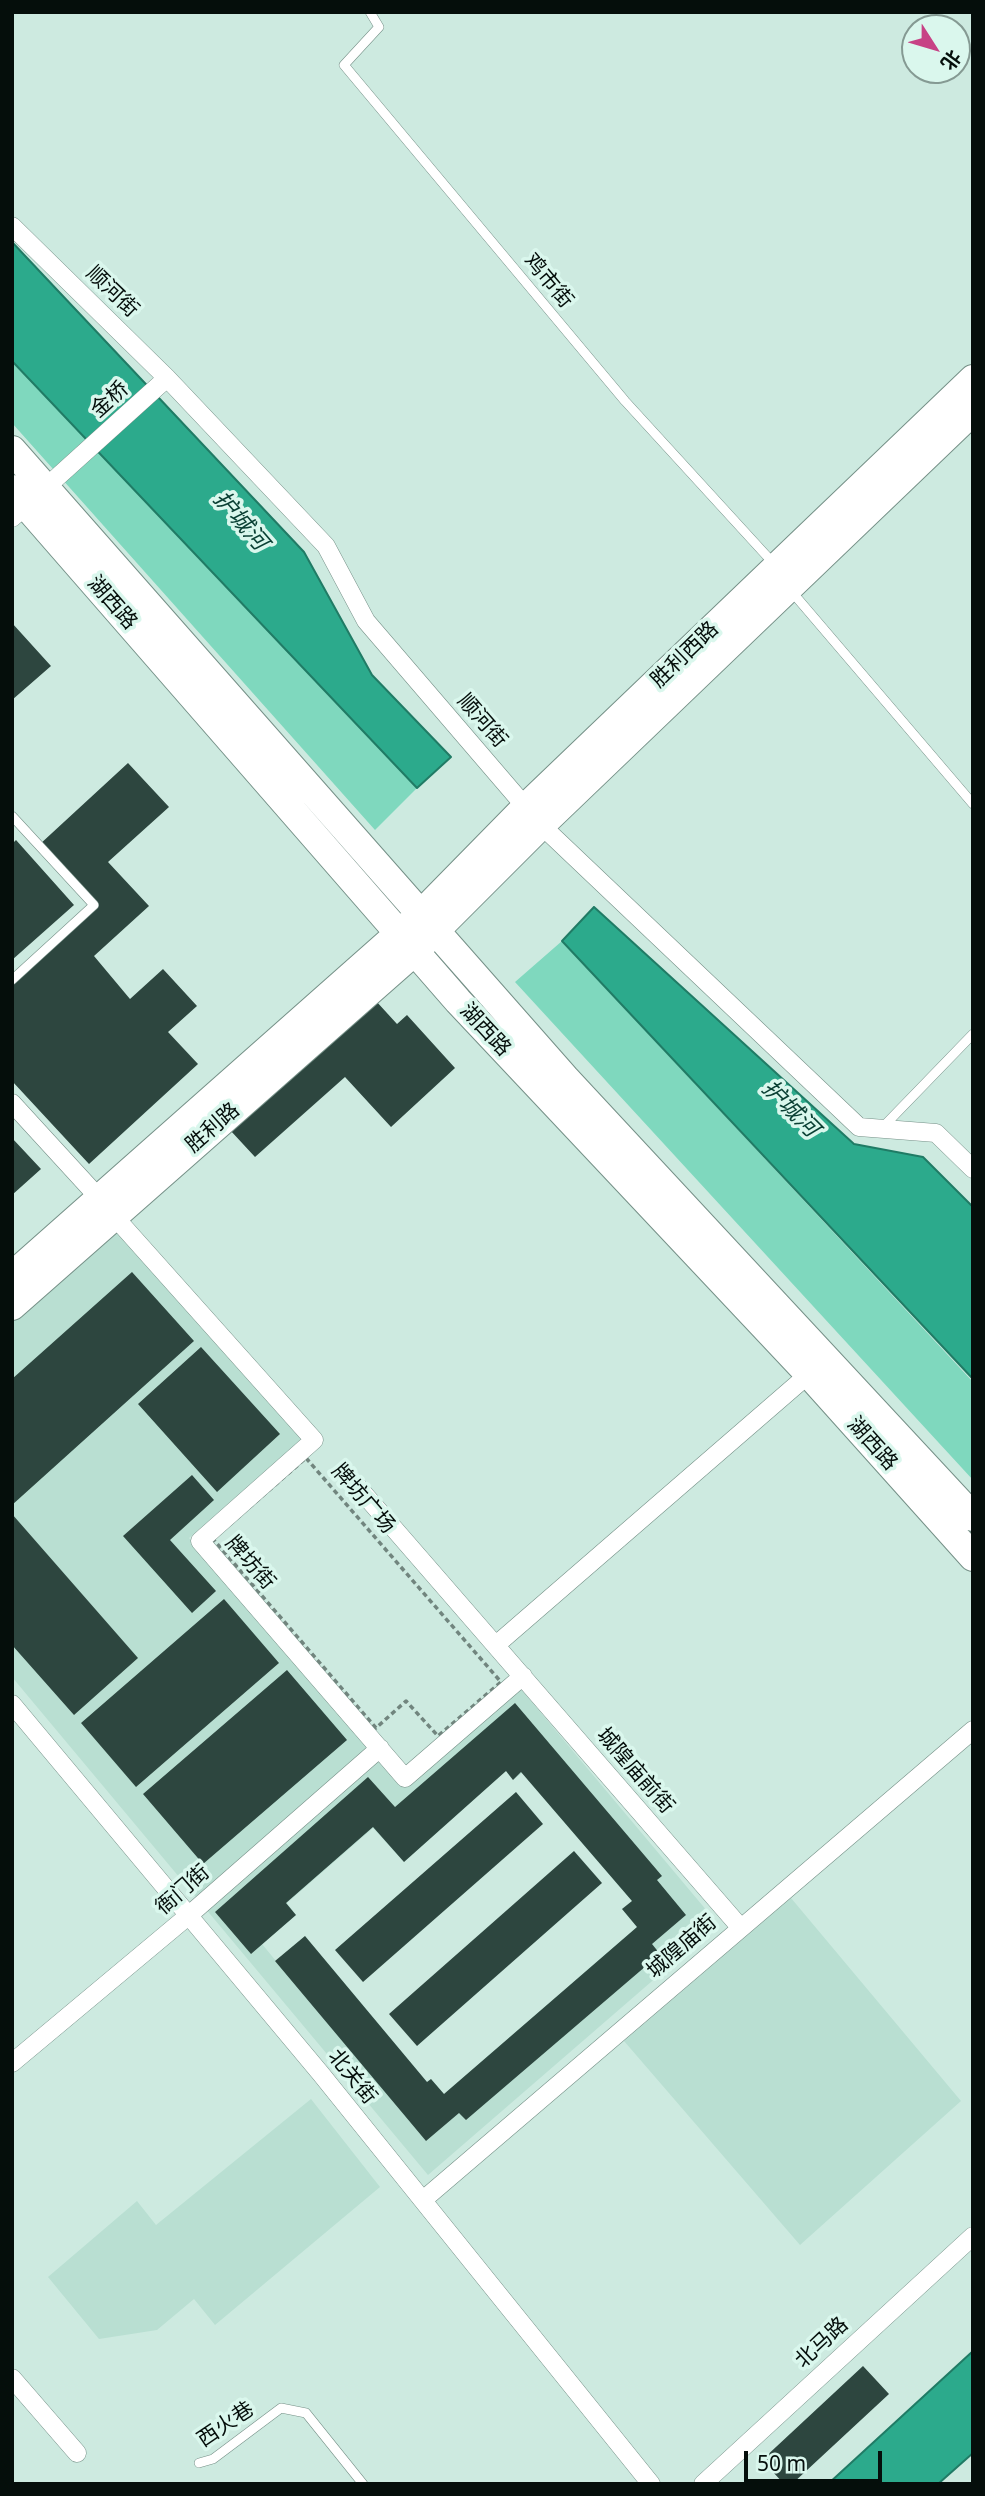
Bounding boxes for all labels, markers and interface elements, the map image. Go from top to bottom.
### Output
north arrow [901,14,971,84]
text: 北 [935,45,967,76]
street label: 鸡市街 [518,249,578,313]
street label: 顺河街 [81,261,143,323]
street label: 金桥 [86,377,134,423]
water label: 护城河 [207,486,273,556]
street label: 湖西路 [82,571,142,635]
street label: 胜利西路 [646,617,724,693]
street label: 顺河街 [452,689,512,753]
street label: 湖西路 [454,998,516,1062]
water label: 护城河 [756,1075,824,1143]
street label: 胜利路 [181,1098,245,1158]
street label: 湖西路 [842,1412,902,1476]
street label: 牌坊广场 [326,1459,400,1539]
street label: 牌坊街 [220,1531,280,1595]
street label: 城隍庙前街 [591,1723,679,1819]
street label: 衙门街 [151,1860,215,1920]
street label: 城隍庙街 [642,1910,722,1984]
street label: 北关街 [322,2045,382,2109]
street label: 北马路 [790,2312,854,2374]
street label: 西火巷 [193,2397,259,2453]
scale bar [747,2436,885,2480]
text: 50 m [757,2449,806,2477]

